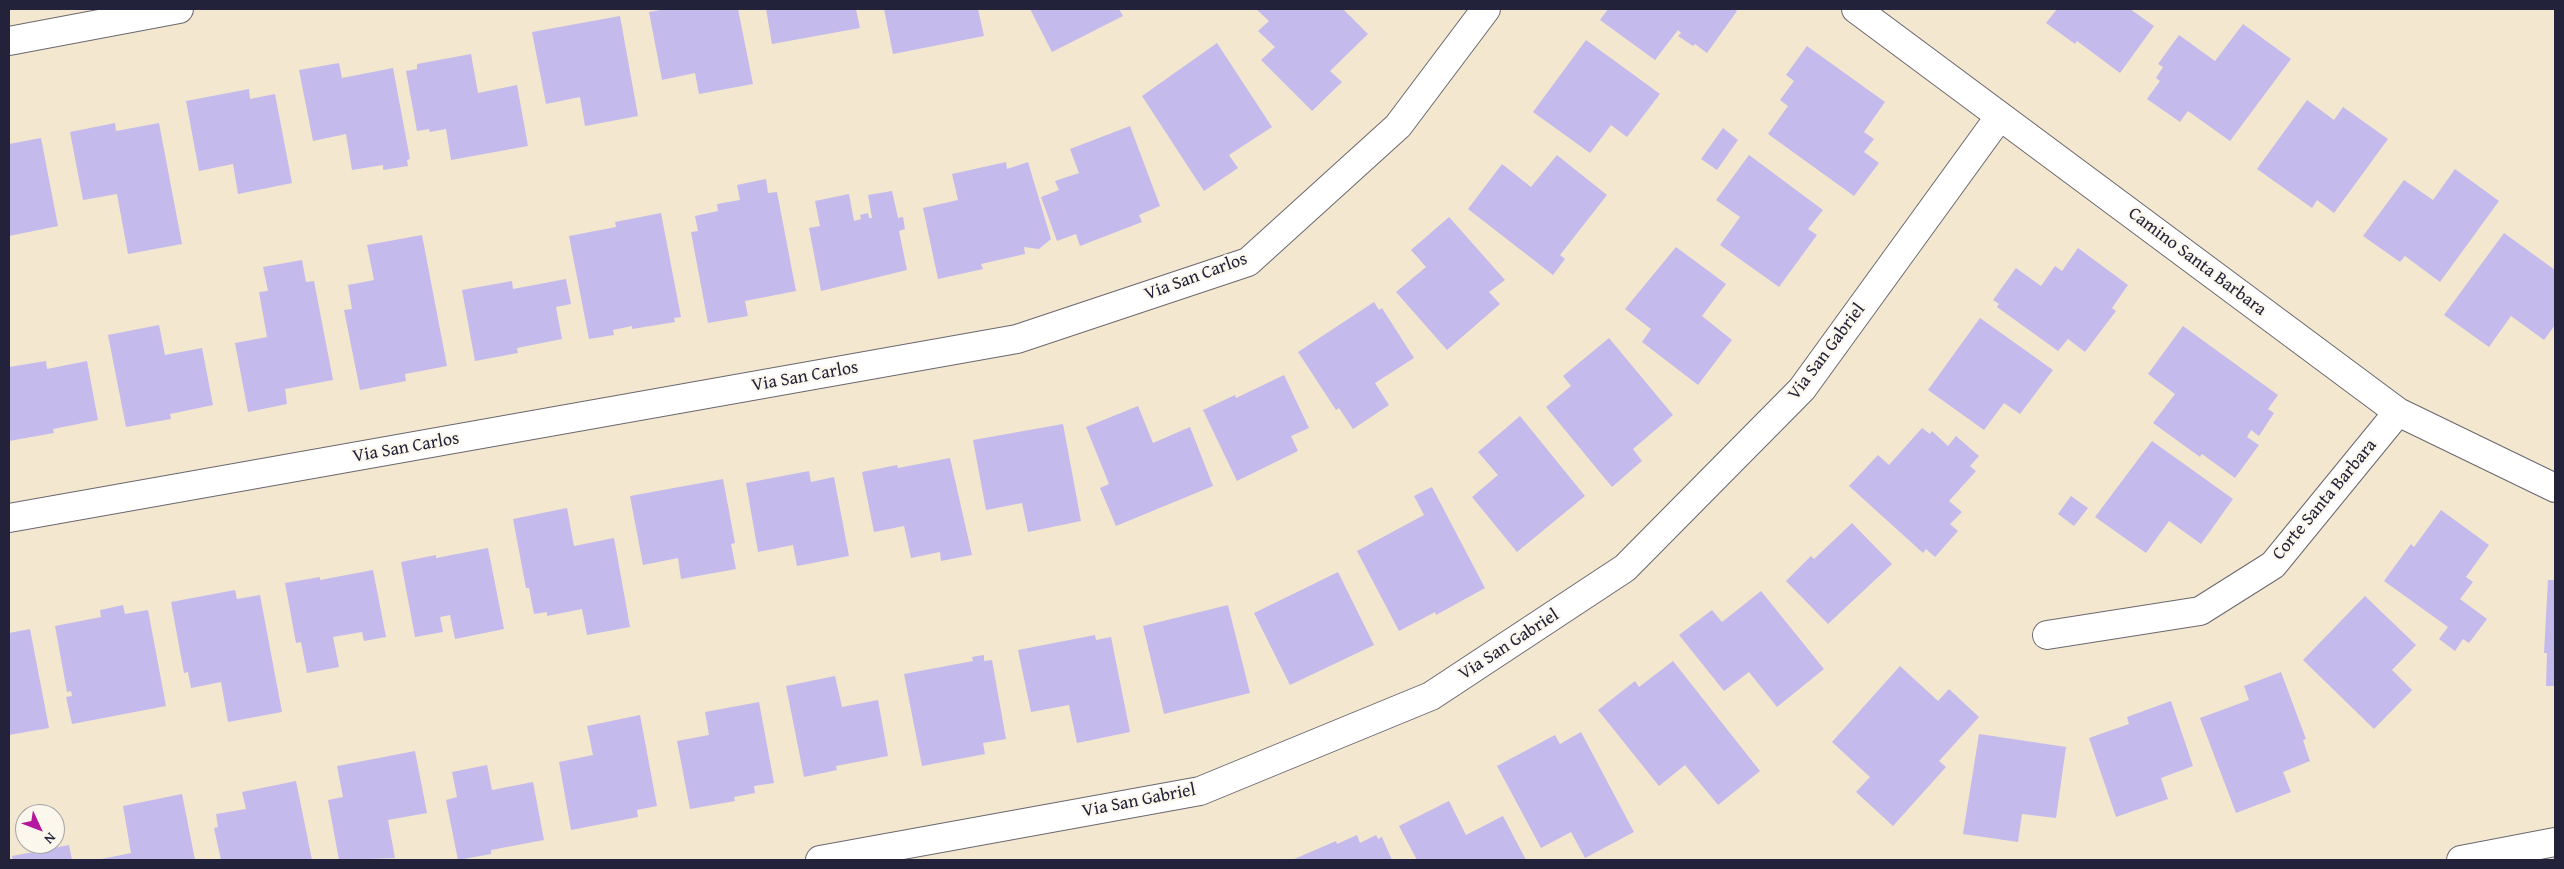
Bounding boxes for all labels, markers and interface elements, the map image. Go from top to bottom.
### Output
street label: Camino Santa Barbara [2124,203,2270,321]
street label: Via San Carlos [1142,248,1250,306]
street label: Via San Gabriel [1784,300,1870,404]
street label: Via San Carlos [750,357,860,397]
street label: Via San Carlos [351,428,461,468]
street label: Corte Santa Barbara [2268,435,2382,565]
street label: Via San Gabriel [1455,605,1563,685]
street label: Via San Gabriel [1080,779,1198,823]
north arrow [15,804,65,854]
text: N [40,828,61,849]

